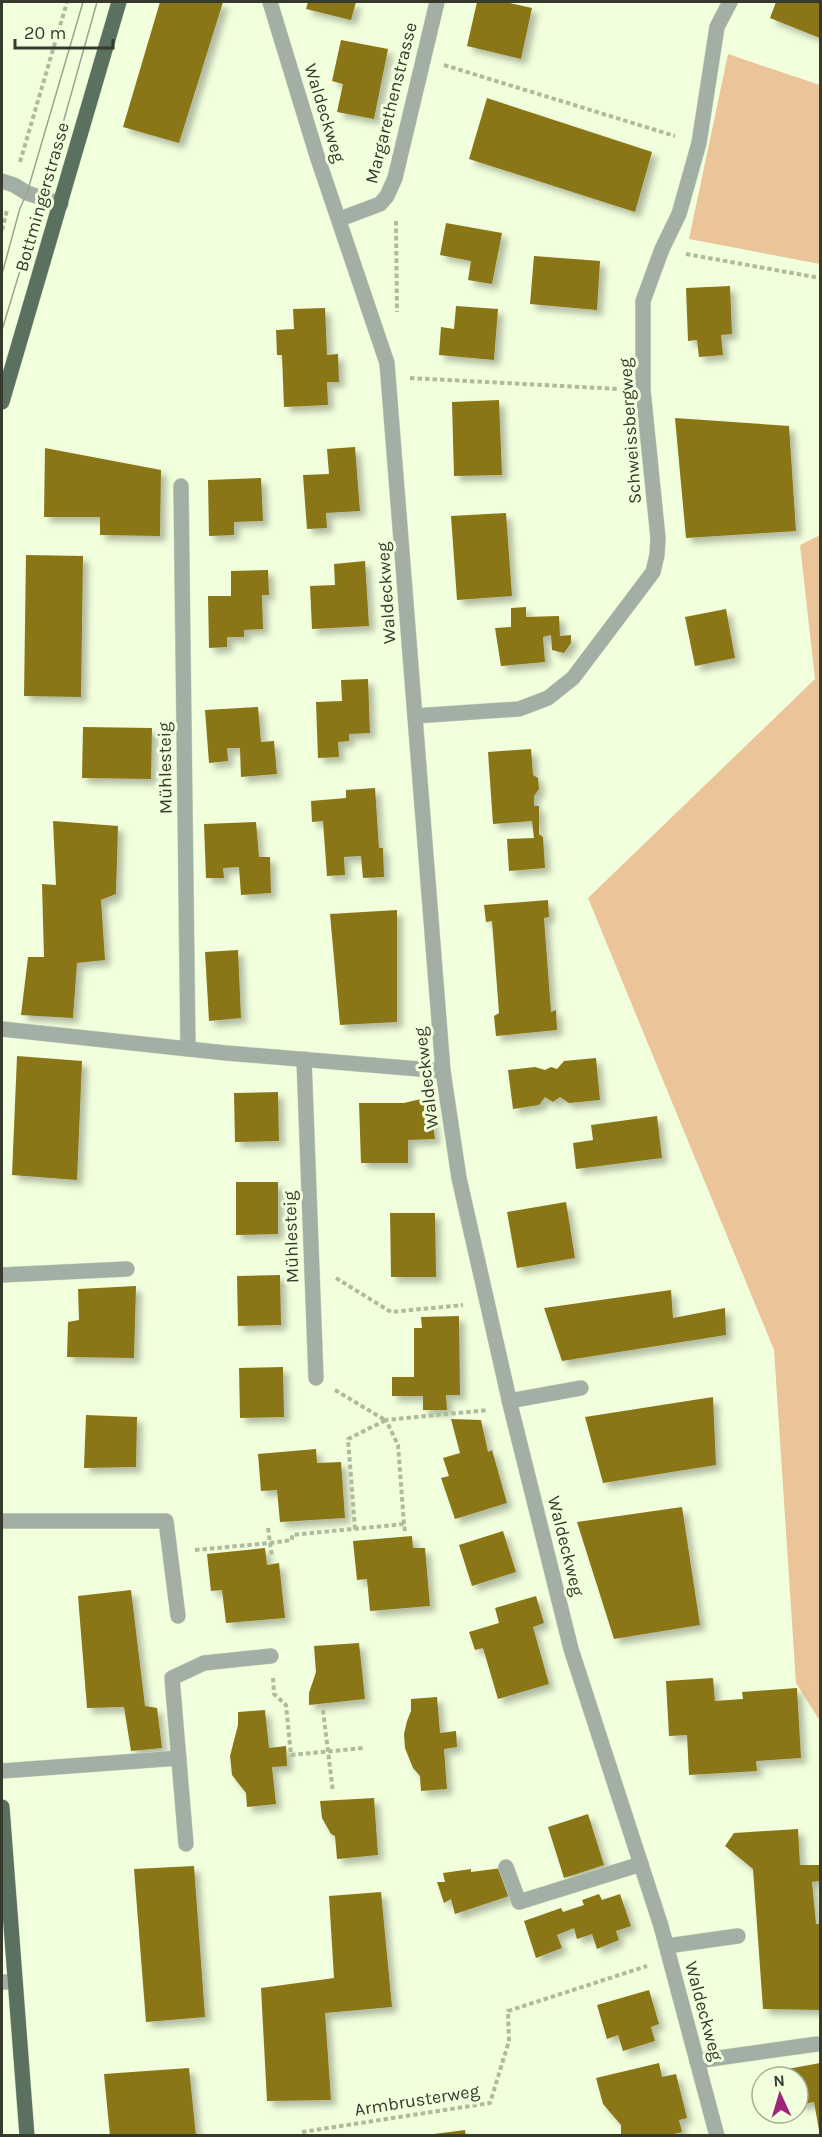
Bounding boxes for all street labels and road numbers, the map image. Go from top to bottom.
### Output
street label: Margarethenstrasse [360,20,422,186]
street label: Waldeckweg [300,61,350,165]
street label: Bottmingerstrasse [10,120,74,274]
street label: Schweissbergweg [614,357,646,505]
street label: Waldeckweg [371,541,401,645]
street label: Mühlesteig [153,722,177,814]
street label: Waldeckweg [409,1026,443,1130]
street label: Mühlesteig [278,1190,304,1284]
street label: Waldeckweg [543,1494,589,1598]
street label: Waldeckweg [680,1959,728,2063]
street label: Armbrusterweg [353,2079,481,2121]

